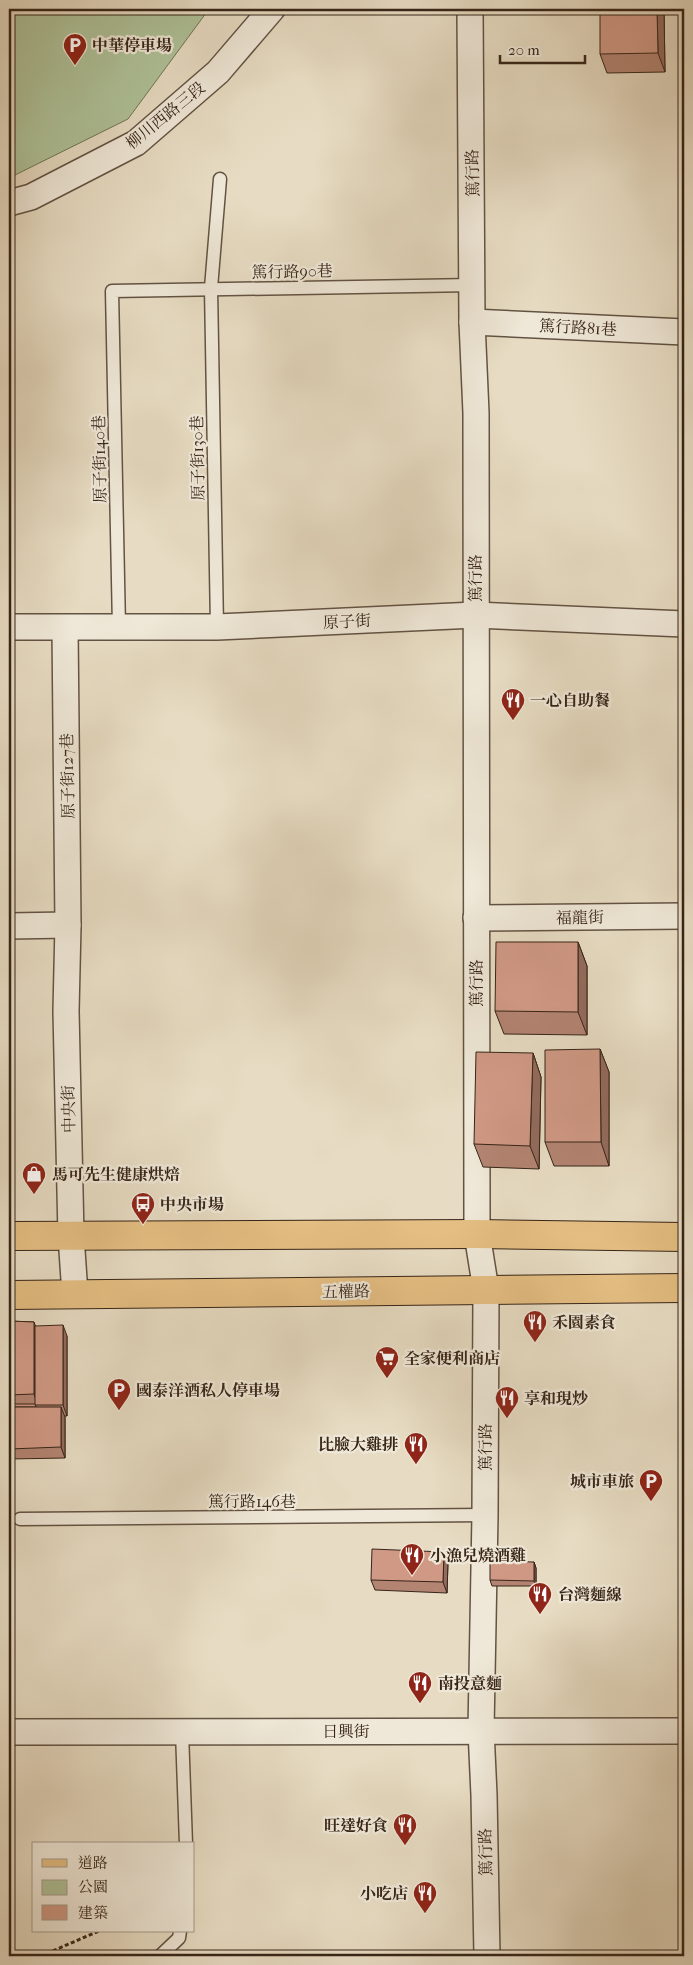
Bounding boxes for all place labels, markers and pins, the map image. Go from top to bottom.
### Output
parking icon: 中華停車場 [62,32,88,66]
place label: 中華停車場 [92,36,172,55]
restaurant icon: 一心自助餐 [500,687,526,721]
place label: 一心自助餐 [530,691,610,710]
shop icon: 馬可先生健康烘焙 [21,1161,47,1195]
place label: 馬可先生健康烘焙 [52,1165,180,1184]
bus stop icon: 中央市場 [130,1191,156,1225]
place label: 中央市場 [160,1195,224,1214]
restaurant icon: 禾園素食 [522,1309,548,1343]
place label: 禾園素食 [552,1313,616,1332]
supermarket icon: 全家便利商店 [374,1345,400,1379]
place label: 全家便利商店 [404,1349,500,1368]
parking icon: 國泰洋酒私人停車場 [106,1377,132,1411]
place label: 國泰洋酒私人停車場 [136,1381,280,1400]
restaurant icon: 享和現炒 [494,1385,520,1419]
place label: 享和現炒 [524,1389,588,1408]
restaurant icon: 比臉大雞排 [403,1431,429,1465]
place label: 比臉大雞排 [318,1435,398,1454]
parking icon: 城市車旅 [638,1468,664,1502]
place label: 城市車旅 [570,1472,634,1491]
restaurant icon: 小漁兒燒酒雞 [399,1542,425,1576]
place label: 小漁兒燒酒雞 [430,1546,526,1565]
restaurant icon: 台灣麵線 [527,1581,553,1615]
place label: 台灣麵線 [558,1585,622,1604]
restaurant icon: 南投意麵 [407,1670,433,1704]
place label: 南投意麵 [438,1674,502,1693]
restaurant icon: 旺達好食 [392,1812,418,1846]
place label: 旺達好食 [324,1816,388,1835]
restaurant icon: 小吃店 [412,1880,438,1914]
place label: 小吃店 [360,1884,408,1903]

